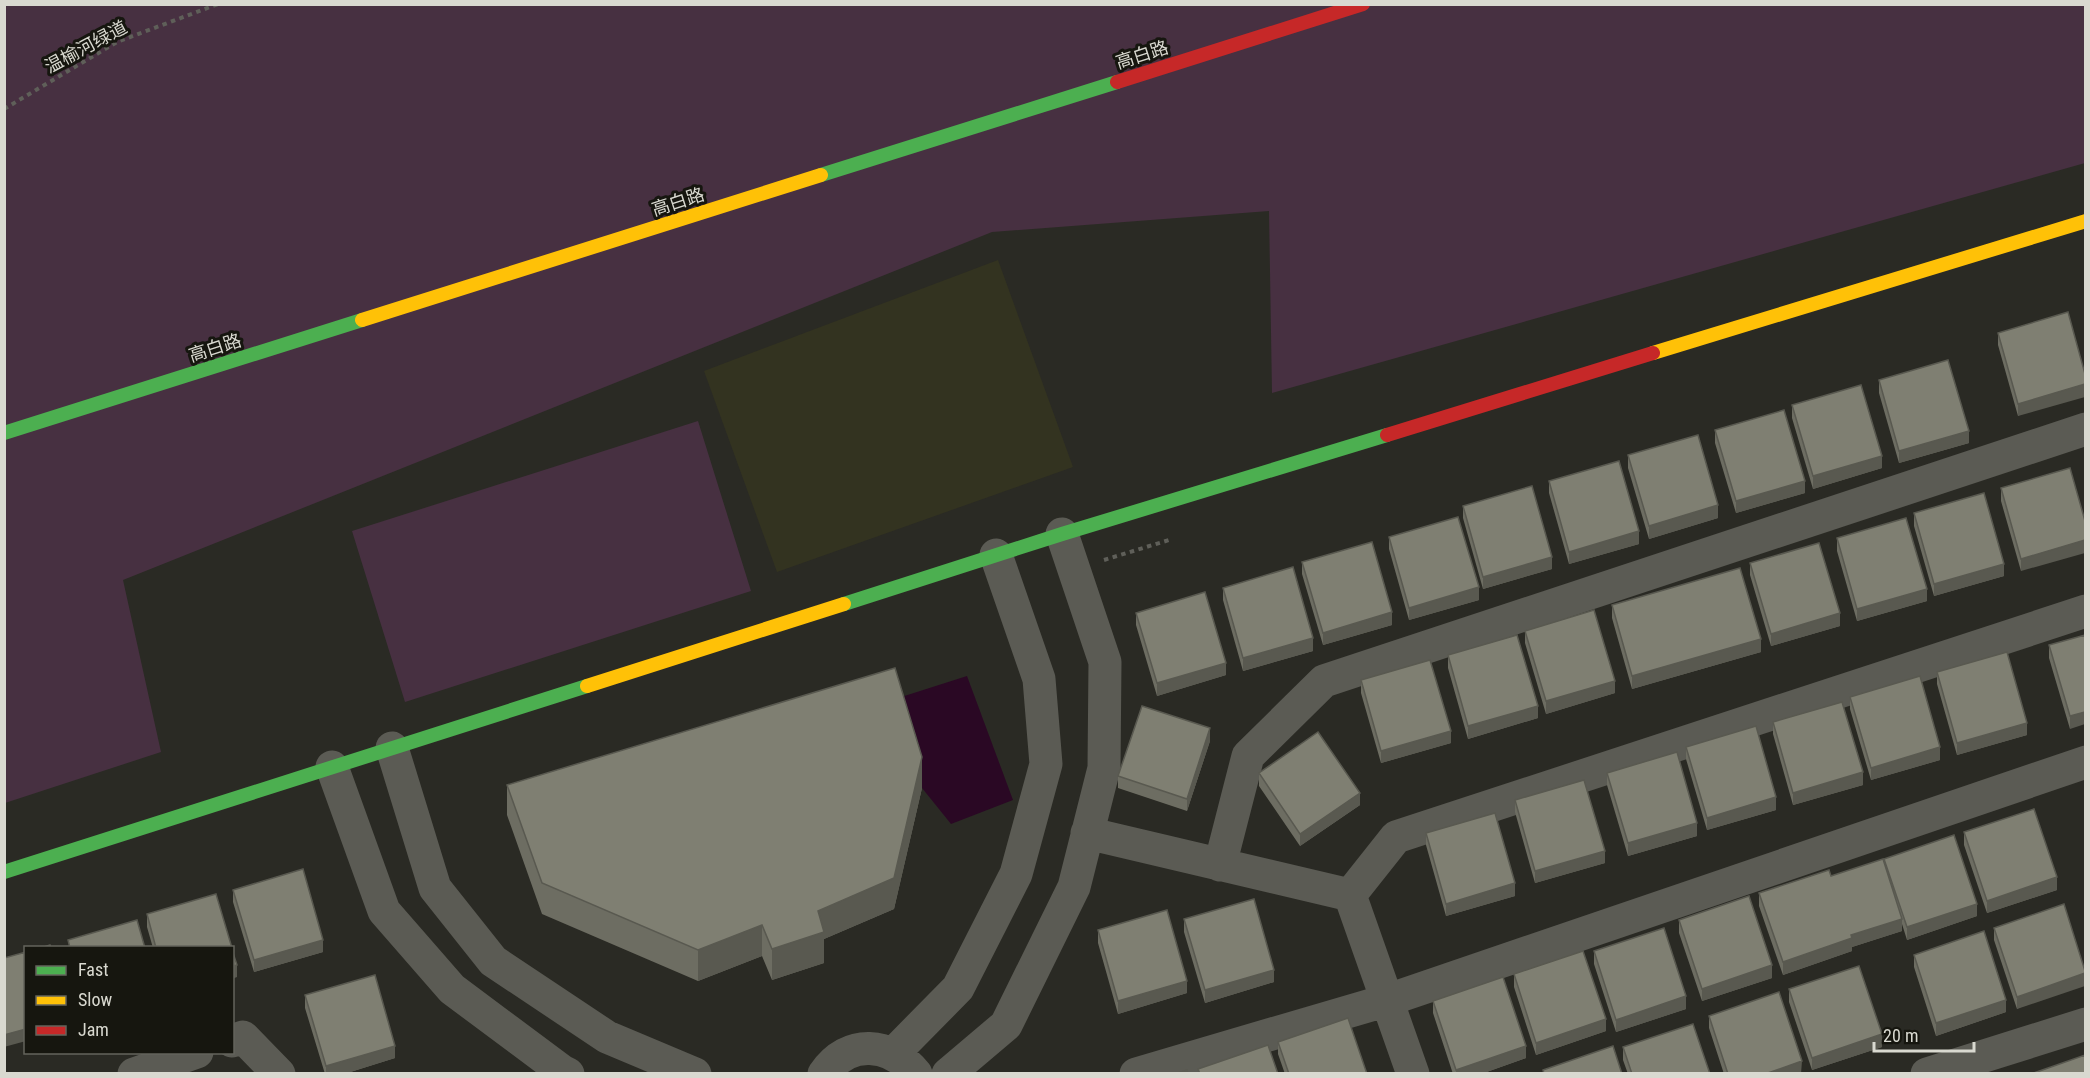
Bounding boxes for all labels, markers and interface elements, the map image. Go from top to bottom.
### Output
street label: 温榆河绿道 [41,16,130,77]
street label: 高白路 [1113,36,1171,73]
street label: 高白路 [649,183,707,220]
street label: 高白路 [186,329,244,366]
legend [24,946,234,1054]
text: Fast [78,959,109,980]
text: Slow [78,989,113,1010]
scale bar [1874,1015,1974,1053]
text: Jam [78,1019,109,1040]
text: 20 m [1883,1025,1918,1046]

